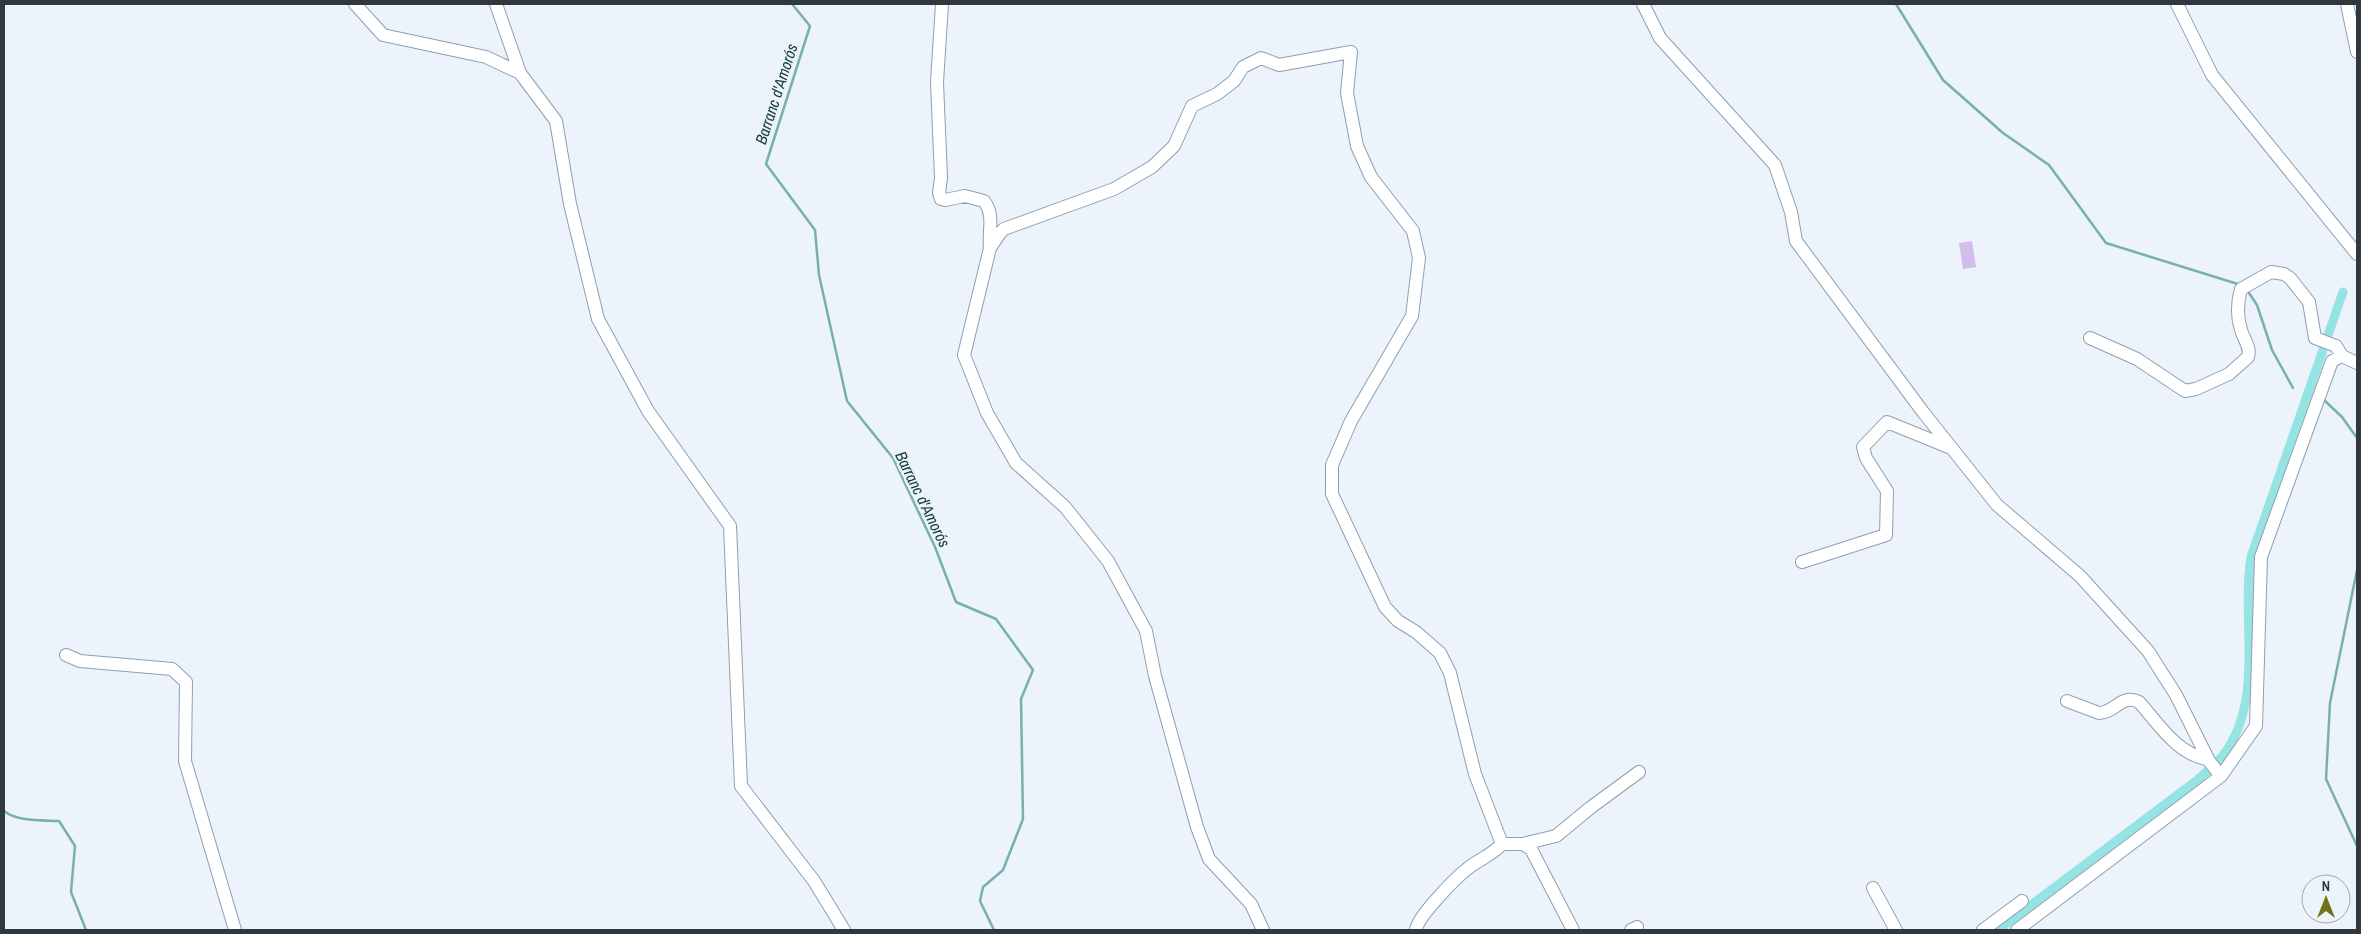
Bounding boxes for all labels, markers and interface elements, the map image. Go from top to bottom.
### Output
water label: Barranc d'Amorós [749,40,803,147]
water label: Barranc d'Amorós [890,447,956,551]
north arrow [2301,874,2351,924]
text: N [2322,877,2330,895]

